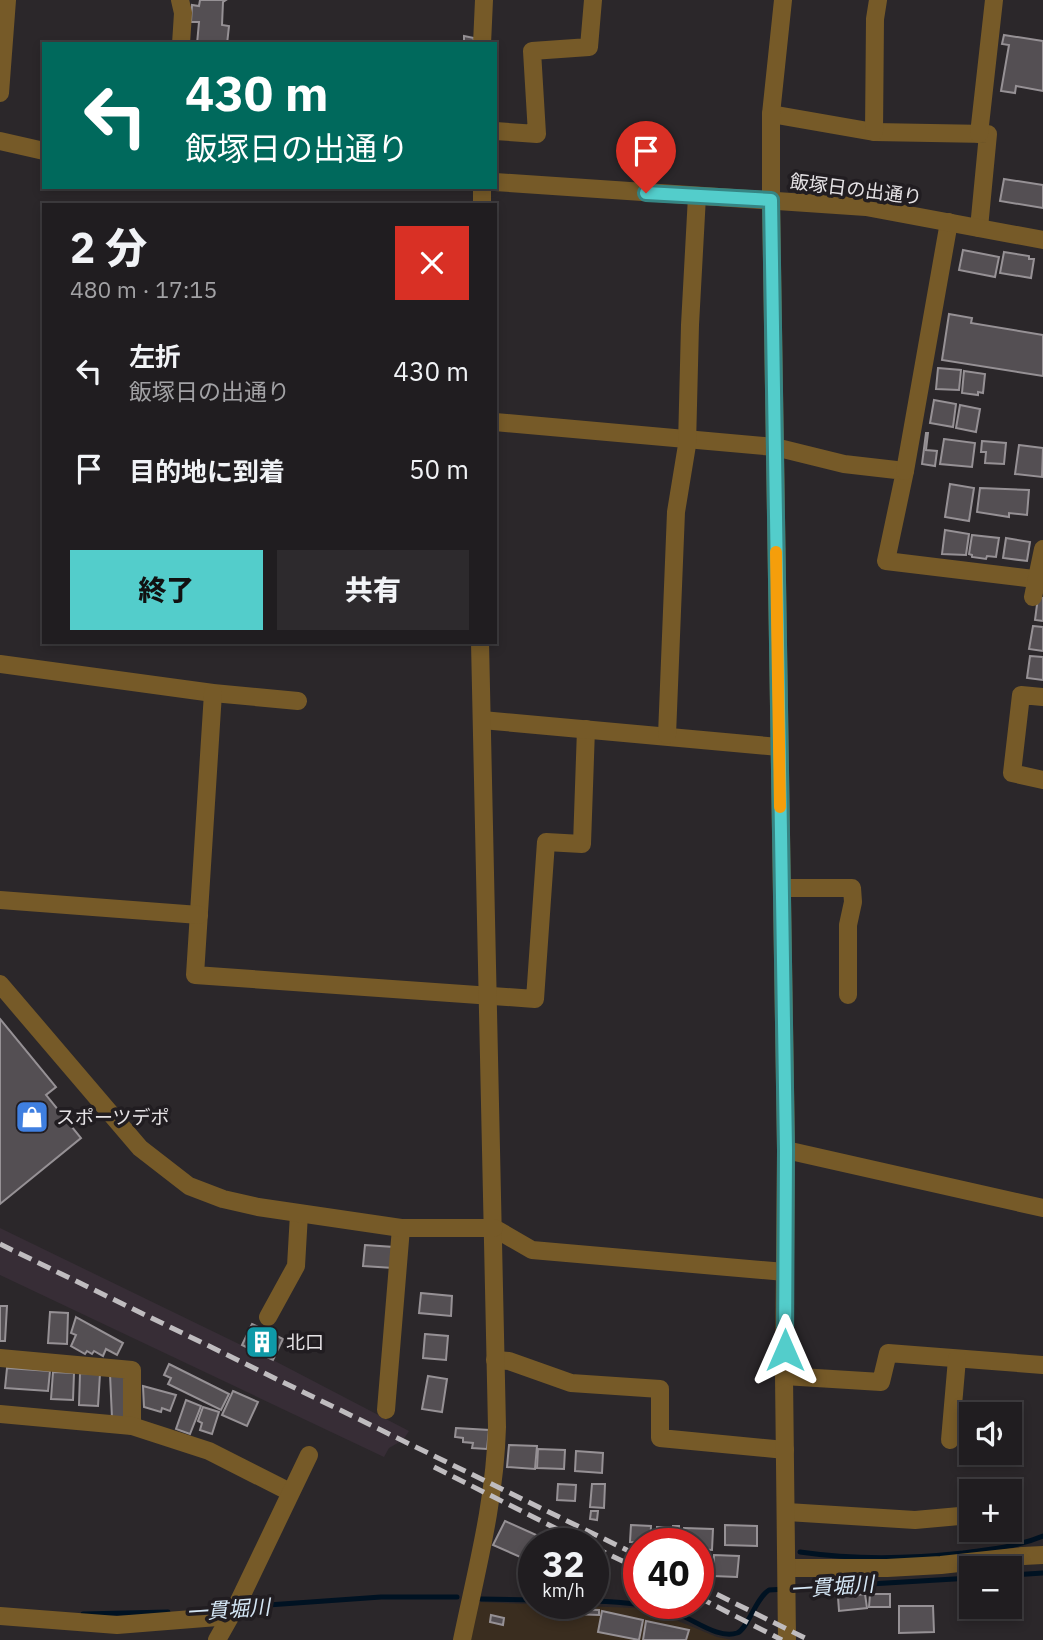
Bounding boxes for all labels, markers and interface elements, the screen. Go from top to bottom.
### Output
text: 430 m [185,61,329,124]
icon: left [70,70,161,161]
pin [616,121,676,193]
text: 飯塚日の出通り [185,127,409,169]
icon: arrive [627,132,665,170]
street label: 飯塚日の出通り [789,169,923,209]
text: 2 分 [70,220,147,275]
button: close [395,226,469,300]
text: 480 m · 17:15 [70,274,217,304]
text: 左折 [129,339,181,373]
icon: left [70,352,108,390]
text: 430 m [393,354,469,388]
text: 飯塚日の出通り [129,376,290,406]
icon: arrive [70,450,108,488]
text: 50 m [409,452,469,486]
text: 目的地に到着 [129,454,285,488]
button: 終了 [70,550,263,630]
button: 共有 [277,550,469,630]
shop icon: スポーツデポ [13,1098,51,1136]
place label: スポーツデポ [56,1105,170,1129]
position arrow [748,1313,822,1387]
building icon: 北口 [243,1323,281,1361]
place label: 北口 [286,1330,324,1354]
map controls [959,1402,1022,1619]
button: sound [959,1402,1022,1465]
button: + [959,1479,1022,1542]
speed limit sign: 40 [623,1528,714,1619]
text: 32 [542,1541,585,1587]
button: − [959,1556,1022,1619]
water label: 一貫堀川 [789,1569,877,1603]
text: km/h [542,1579,585,1602]
water label: 一貫堀川 [185,1592,273,1626]

